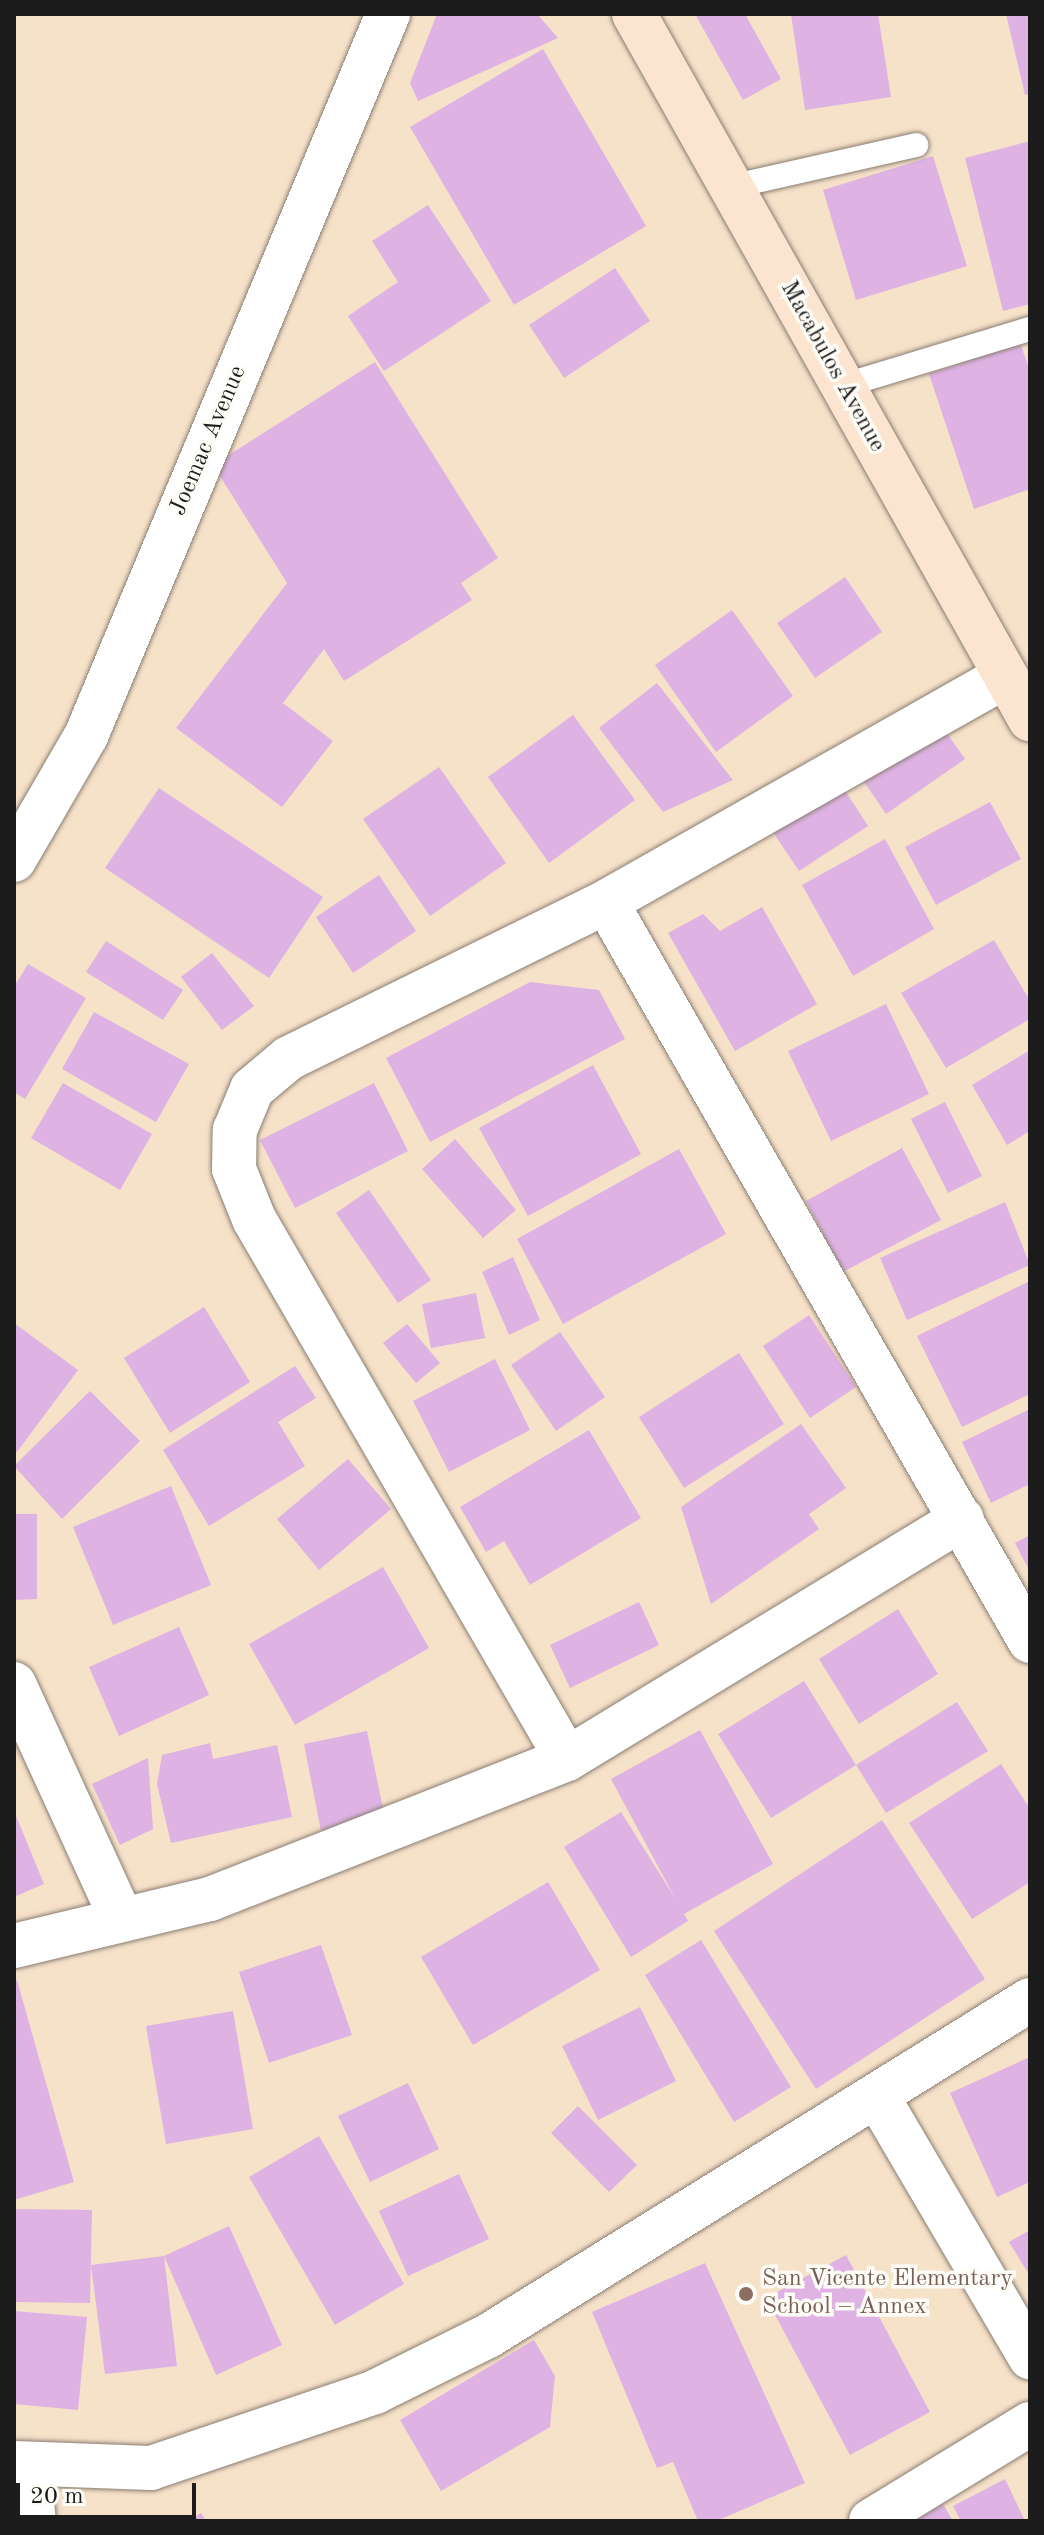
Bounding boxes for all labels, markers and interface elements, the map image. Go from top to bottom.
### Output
street label: Macabulos Avenue [773,276,891,458]
street label: Joemac Avenue [164,362,254,520]
place label: San Vicente Elementary School – Annex [762,2266,1013,2322]
marker: San Vicente Elementary School – Annex [737,2285,755,2303]
scale bar [20,2467,200,2517]
text: 20 m [30,2485,84,2509]

